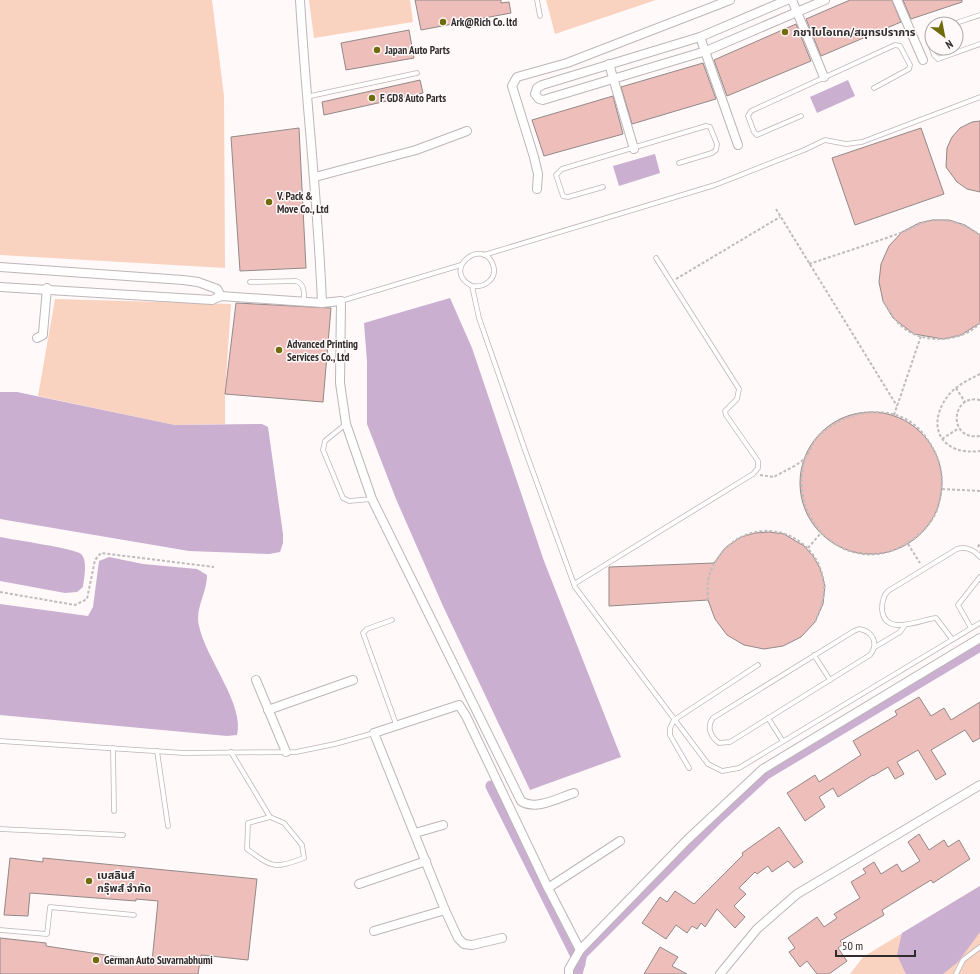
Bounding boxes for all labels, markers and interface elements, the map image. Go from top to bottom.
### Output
place label: Ark@Rich Co. ltd [450,15,517,29]
north arrow [924,16,964,56]
marker: Ark@Rich Co. ltd [438,17,448,27]
place label: ภชาไบโอเทค/สมุทรปราการ [793,25,916,39]
marker: ภชาไบโอเทค/สมุทรปราการ [780,27,790,37]
text: N [943,37,956,52]
place label: Japan Auto Parts [384,43,450,57]
marker: Japan Auto Parts [372,45,382,55]
place label: F GD8 Auto Parts [380,91,446,105]
marker: F GD8 Auto Parts [367,93,377,103]
place label: V. Pack & Move Co., Ltd [276,189,329,216]
marker: V. Pack & Move Co., Ltd [264,197,274,207]
place label: Advanced Printing Services Co., Ltd [286,337,358,364]
marker: Advanced Printing Services Co., Ltd [274,345,284,355]
place label: เบสลินส์ กรุ๊พส์ จำกัด [97,868,151,895]
marker: เบสลินส์ กรุ๊พส์ จำกัด [84,876,94,886]
scale bar [836,932,915,958]
text: 50 m [842,938,863,953]
place label: German Auto Suvarnabhumi [104,953,213,967]
marker: German Auto Suvarnabhumi [91,955,101,965]

